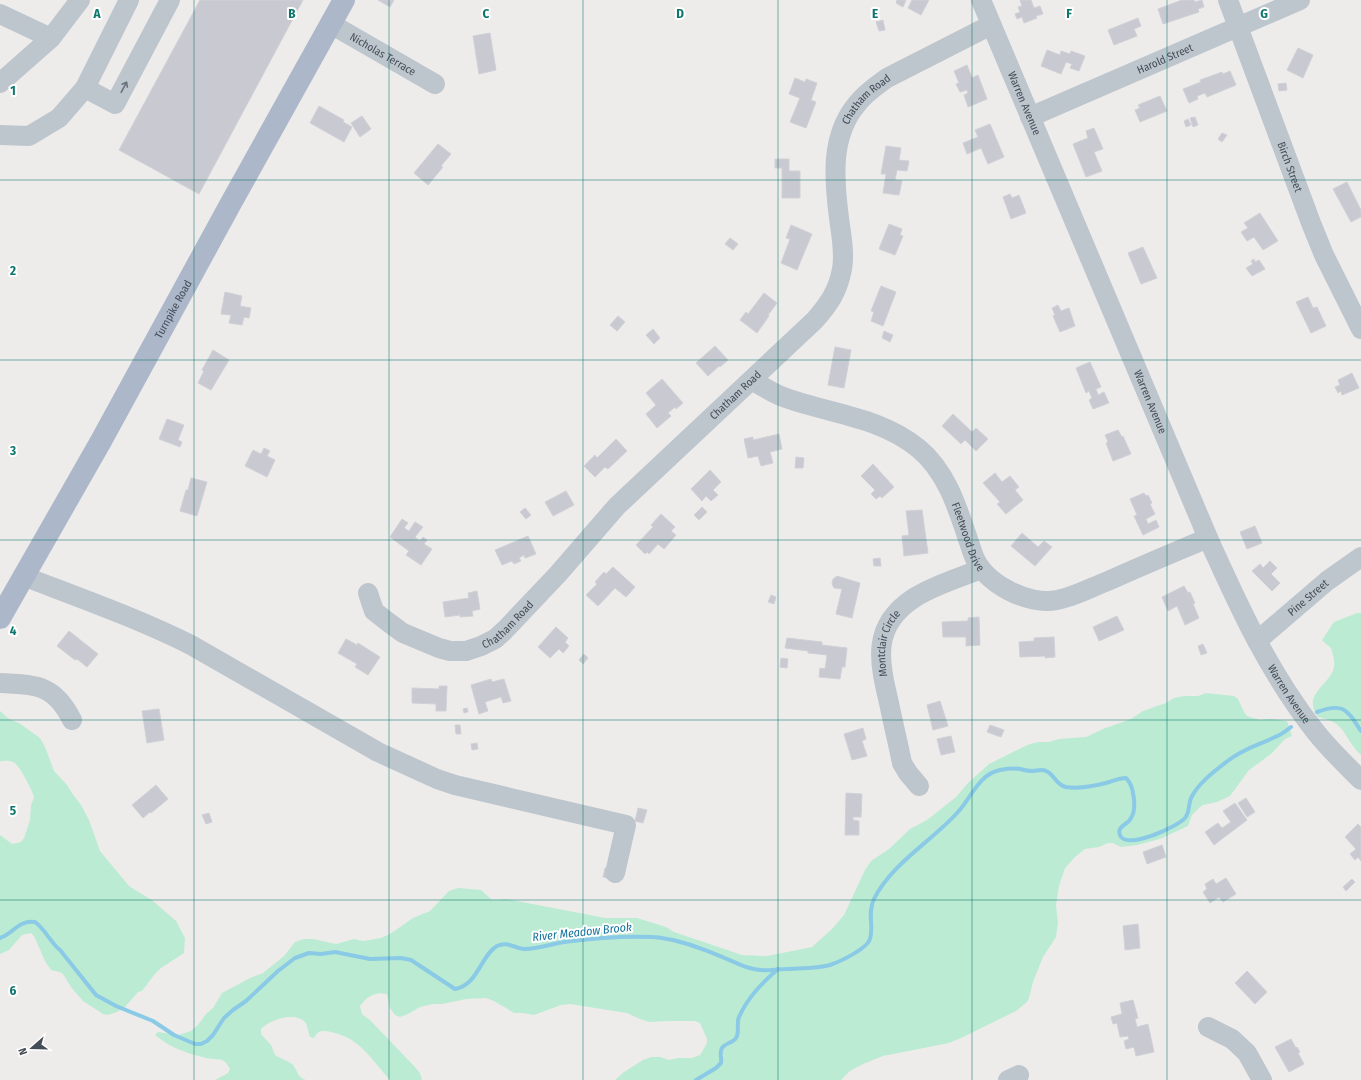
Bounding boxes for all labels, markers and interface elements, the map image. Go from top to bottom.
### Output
text: A [92,6,101,21]
text: B [288,6,296,21]
text: C [483,6,490,21]
text: D [676,6,684,21]
text: E [872,6,878,21]
text: F [1066,6,1072,21]
text: G [1260,6,1268,21]
street label: Nicholas Terrace [348,30,418,78]
street label: Harold Street [1135,41,1195,76]
street label: Warren Avenue [1005,70,1044,137]
street label: Chatham Road [839,71,893,126]
one-way arrow [121,81,128,93]
text: 1 [10,83,16,98]
street label: Birch Street [1275,140,1305,194]
text: 2 [9,263,16,278]
street label: Turnpike Road [152,278,194,341]
street label: Chatham Road [707,368,763,422]
street label: Warren Avenue [1131,368,1170,435]
text: 3 [9,443,16,458]
street label: Fleetwood Drive [949,500,987,574]
street label: Pine Street [1285,576,1331,618]
street label: Chatham Road [480,598,536,651]
street label: Montclair Circle [875,607,903,678]
text: 4 [10,623,17,638]
street label: Warren Avenue [1265,662,1313,726]
text: 5 [10,803,16,818]
water label: River Meadow Brook [532,920,632,944]
text: 6 [10,983,17,998]
north arrow [12,1028,52,1068]
text: N [16,1046,30,1057]

